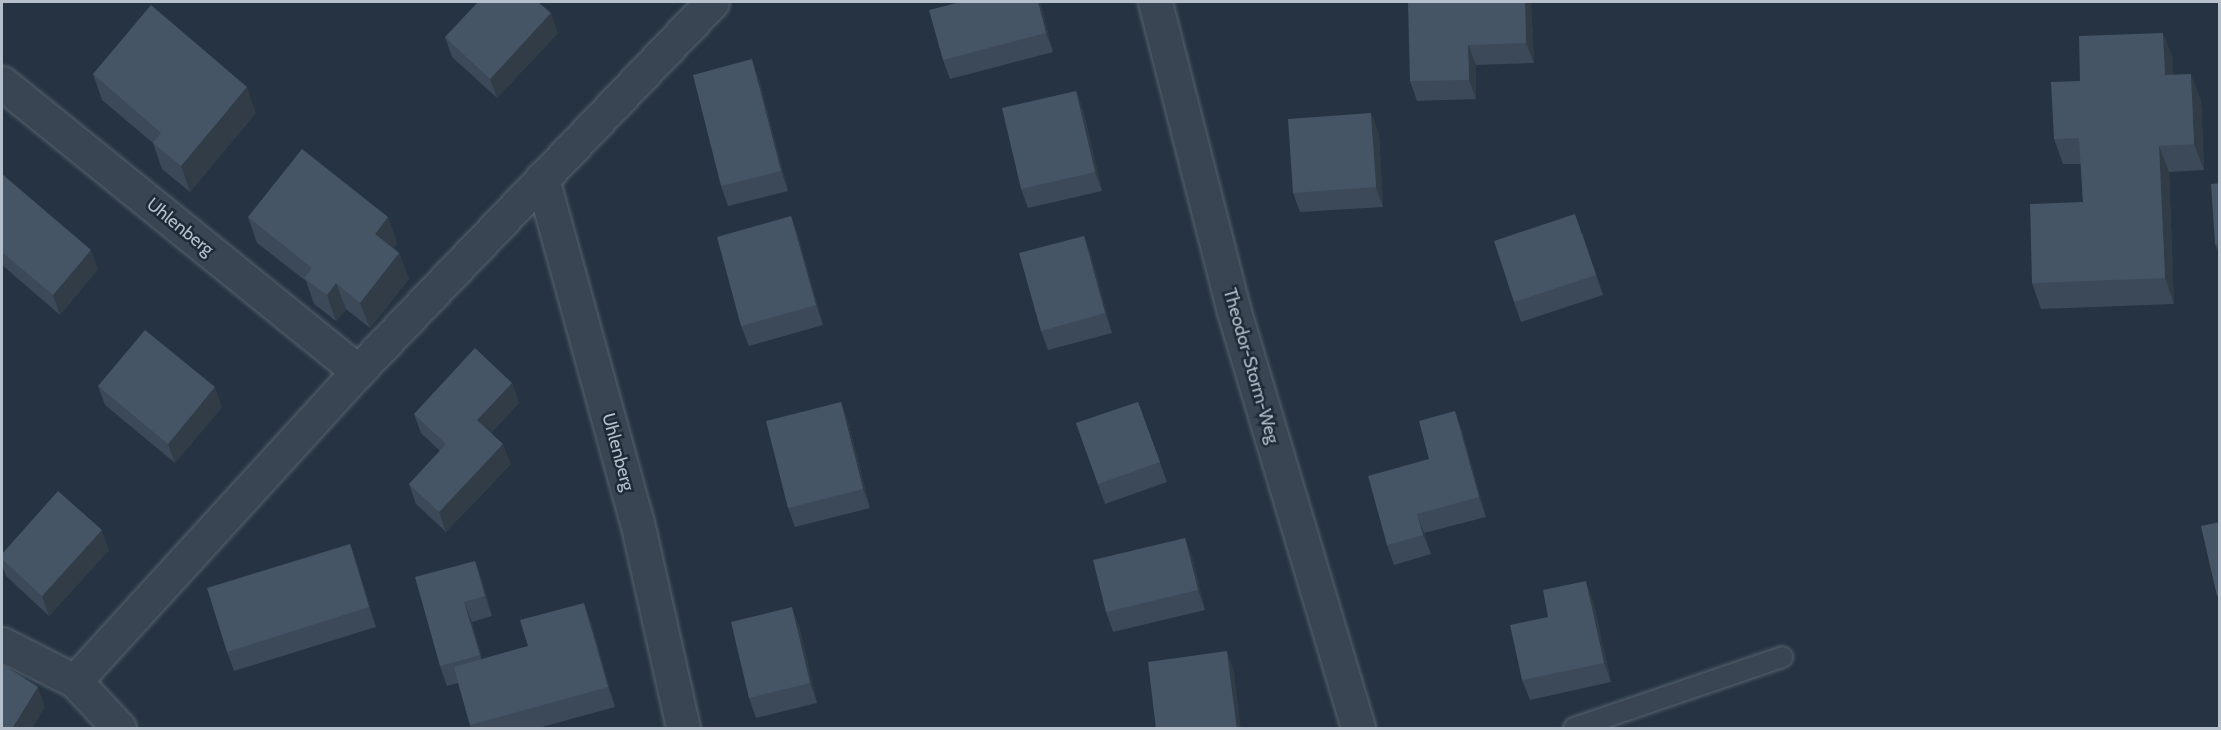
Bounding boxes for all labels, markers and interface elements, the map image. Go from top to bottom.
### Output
street label: Uhlenberg [142,194,218,260]
street label: Theodor-Storm-Weg [1218,286,1284,446]
street label: Uhlenberg [597,411,639,493]

